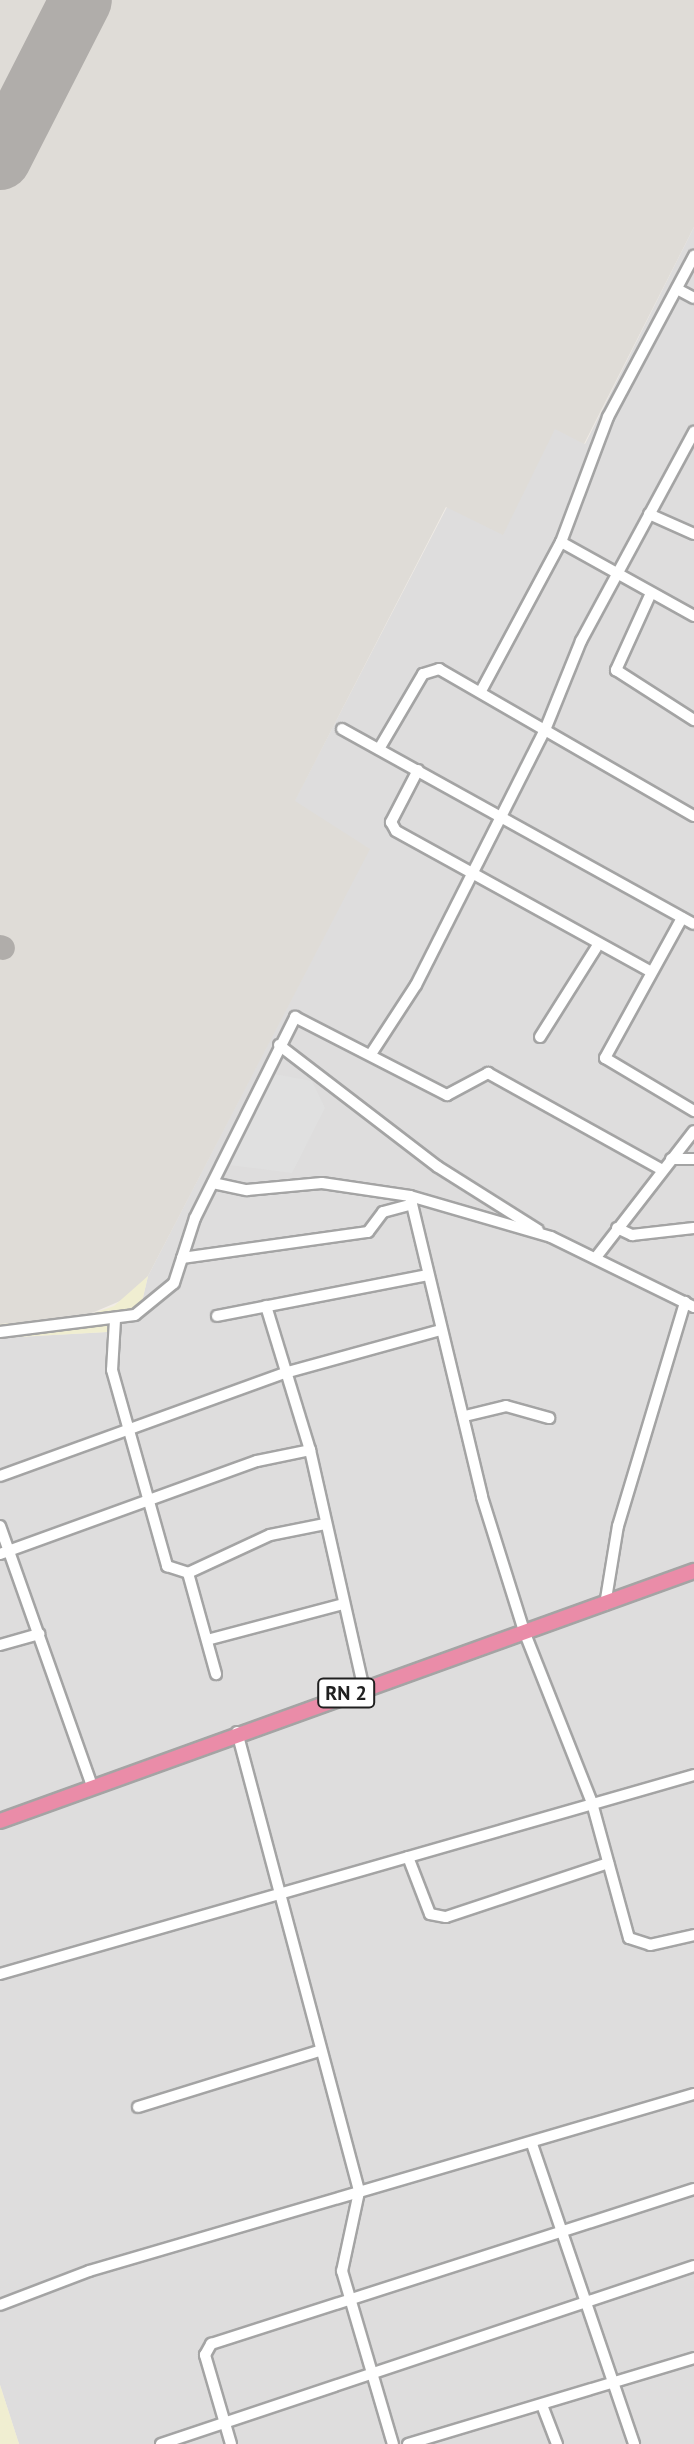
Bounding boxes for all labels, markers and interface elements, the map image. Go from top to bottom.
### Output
road number: RN 2 [316,1677,376,1709]

